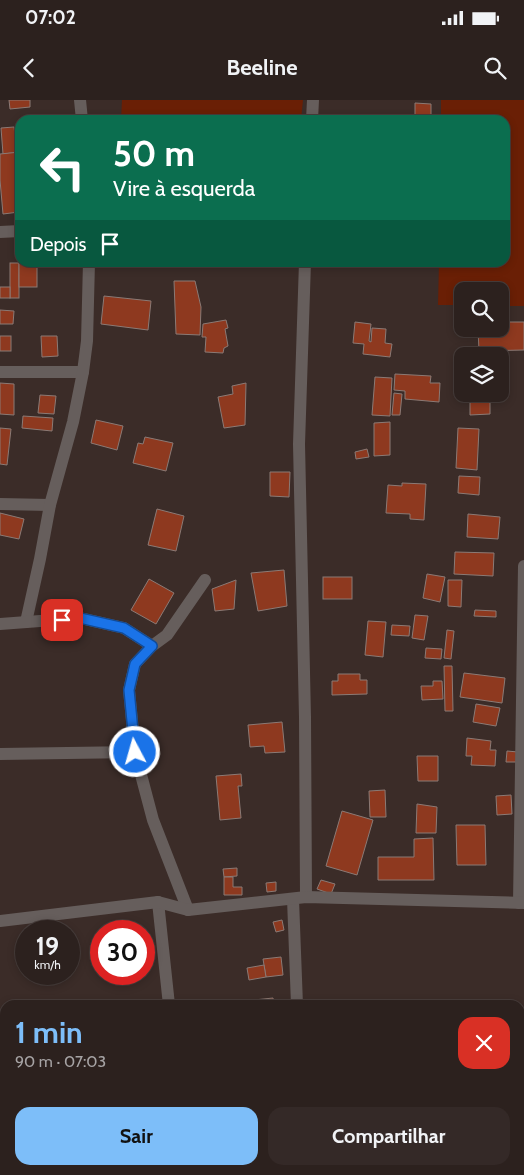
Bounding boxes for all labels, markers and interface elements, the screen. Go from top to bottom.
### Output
text: 07:02 [25,6,76,29]
icon: back [15,54,43,82]
text: Beeline [227,54,297,81]
icon: search [481,54,509,82]
text: 50 m [113,132,195,175]
icon: left [30,135,95,200]
text: Vire à esquerda [113,175,255,202]
icon: arrive [96,230,124,258]
text: Depois [30,233,86,256]
map controls [454,282,509,402]
button: search [454,282,509,337]
button: layers [454,347,509,402]
pin [41,599,83,641]
icon: arrive [48,606,76,634]
position arrow [108,725,160,777]
speed limit sign: 30 [90,920,155,985]
text: 19 [36,931,59,961]
text: km/h [34,957,61,972]
text: 1 min [15,1014,83,1051]
button: close [458,1017,510,1069]
text: 90 m · 07:03 [15,1052,106,1071]
button: Sair [15,1107,258,1165]
button: Compartilhar [268,1107,510,1165]

